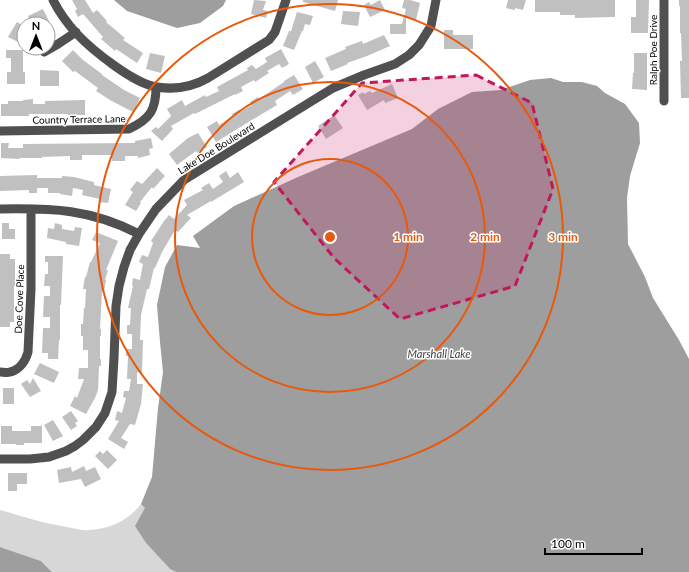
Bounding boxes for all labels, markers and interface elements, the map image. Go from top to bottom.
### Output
street label: Ralph Poe Drive [647,15,659,85]
north arrow [16,16,56,56]
text: N [32,19,40,32]
street label: Country Terrace Lane [32,112,126,126]
street label: Lake Doe Boulevard [175,120,257,176]
text: 1 min [393,229,423,244]
text: 2 min [470,229,500,244]
text: 3 min [548,229,578,244]
centre of rings [323,230,337,244]
street label: Doe Cove Place [12,264,26,334]
water label: Marshall Lake [408,347,470,360]
scale bar [545,530,642,556]
text: 100 m [551,536,585,551]

